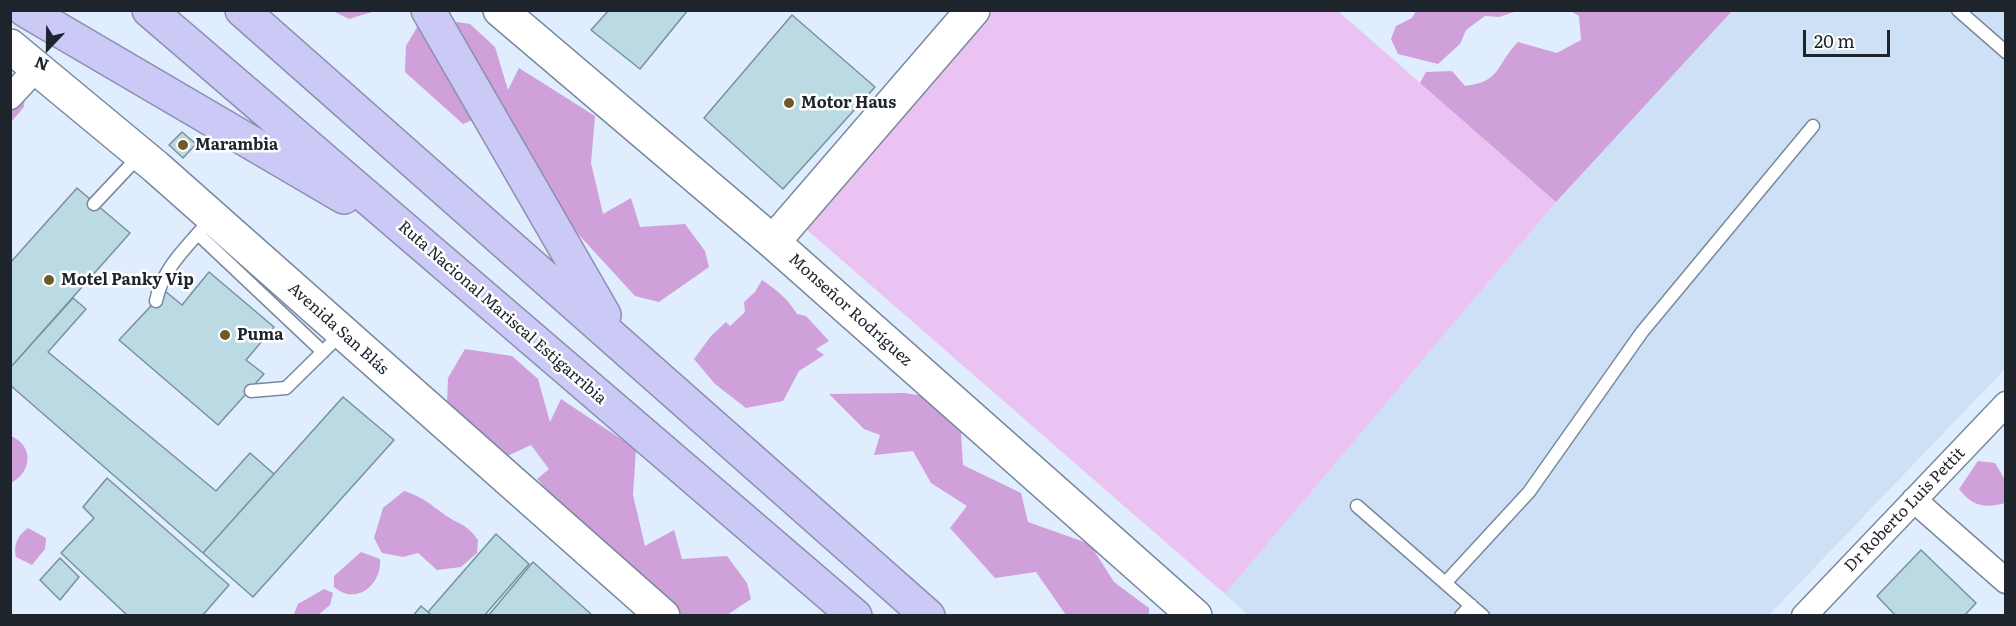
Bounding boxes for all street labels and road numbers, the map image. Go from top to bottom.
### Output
street label: Ruta Nacional Mariscal Estigarribia [394,217,610,409]
street label: Monseñor Rodríguez [784,250,916,370]
street label: Avenida San Blás [284,279,392,379]
street label: Dr Roberto Luis Pettit [1841,444,1969,576]

